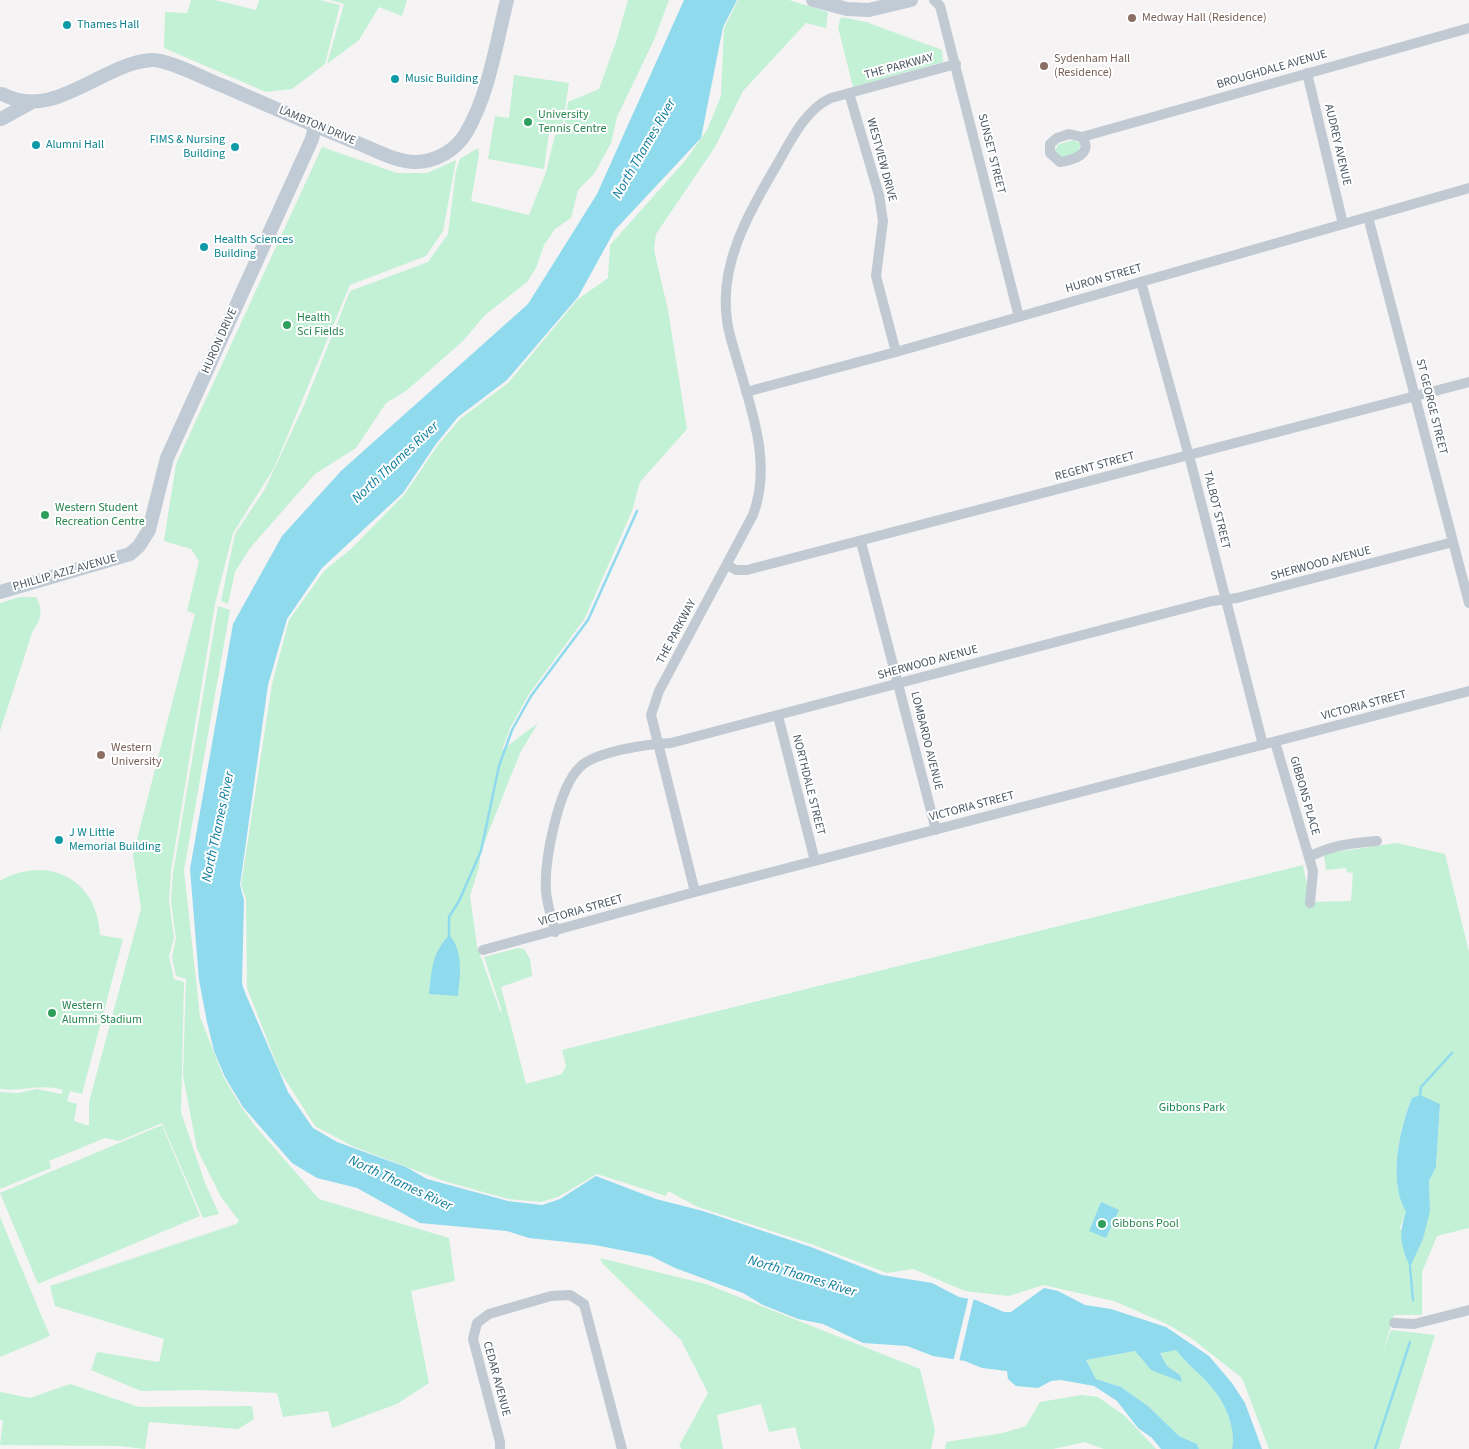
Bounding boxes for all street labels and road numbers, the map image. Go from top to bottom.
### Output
street label: BROUGHDALE AVENUE [1215,47,1329,93]
street label: THE PARKWAY [863,51,935,83]
street label: LAMBTON DRIVE [276,103,358,149]
street label: AUDREY AVENUE [1321,103,1353,187]
street label: SUNSET STREET [974,112,1008,196]
street label: WESTVIEW DRIVE [863,117,899,203]
street label: HURON STREET [1064,261,1144,297]
street label: HURON DRIVE [199,306,241,376]
street label: ST GEORGE STREET [1412,358,1450,456]
street label: REGENT STREET [1054,449,1136,485]
street label: TALBOT STREET [1199,469,1233,551]
street label: SHERWOOD AVENUE [1269,544,1373,584]
street label: PHILLIP AZIZ AVENUE [11,551,119,595]
street label: THE PARKWAY [654,597,700,667]
street label: SHERWOOD AVENUE [876,643,980,683]
street label: VICTORIA STREET [1320,688,1408,724]
street label: LOMBARDO AVENUE [907,690,945,792]
street label: NORTHDALE STREET [788,733,828,837]
street label: GIBBONS PLACE [1286,755,1322,837]
street label: VICTORIA STREET [928,789,1016,825]
street label: VICTORIA STREET [537,892,625,930]
street label: CEDAR AVENUE [479,1340,513,1418]

